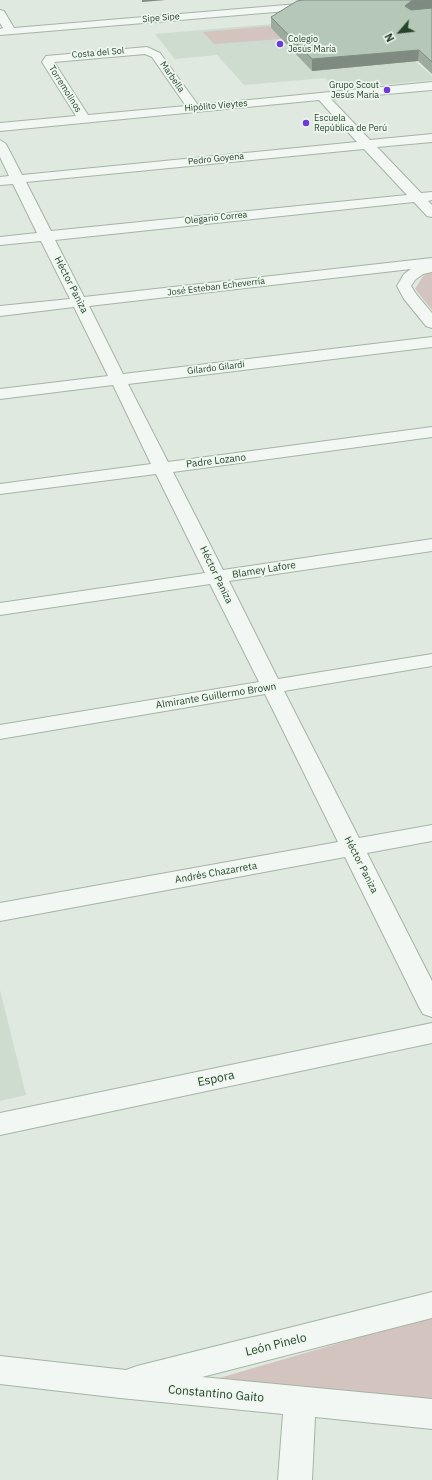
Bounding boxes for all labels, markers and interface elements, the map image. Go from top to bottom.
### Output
street label: Sipe Sipe [142,11,180,25]
north arrow [380,12,420,52]
text: N [381,31,397,44]
place label: Colegio Jesús María [288,34,336,55]
marker: Colegio Jesús María [275,39,285,49]
street label: Costa del Sol [71,45,125,61]
street label: Marbella [157,59,187,95]
street label: Torremolinos [46,64,84,114]
place label: Grupo Scout Jesús María [329,80,379,101]
marker: Grupo Scout Jesús María [382,85,392,95]
street label: Hipólito Vieytes [184,98,248,114]
place label: Escuela República de Perú [314,113,387,134]
marker: Escuela República de Perú [301,118,311,128]
street label: Pedro Goyena [187,151,245,167]
street label: Olegario Correa [184,209,248,227]
street label: Héctor Paniza [52,255,90,315]
street label: José Esteban Echeverría [166,276,266,298]
street label: Gilardo Gilardi [187,359,245,377]
street label: Padre Lozano [185,451,247,471]
street label: Héctor Paniza [197,544,235,606]
street label: Blamey Lafore [231,559,297,581]
street label: Almirante Guillermo Brown [155,681,277,711]
street label: Héctor Paniza [342,835,380,895]
street label: Andrés Chazarreta [174,860,258,886]
street label: Espora [196,1068,236,1090]
street label: León Pinelo [244,1330,308,1360]
street label: Constantino Gaito [167,1383,265,1405]

